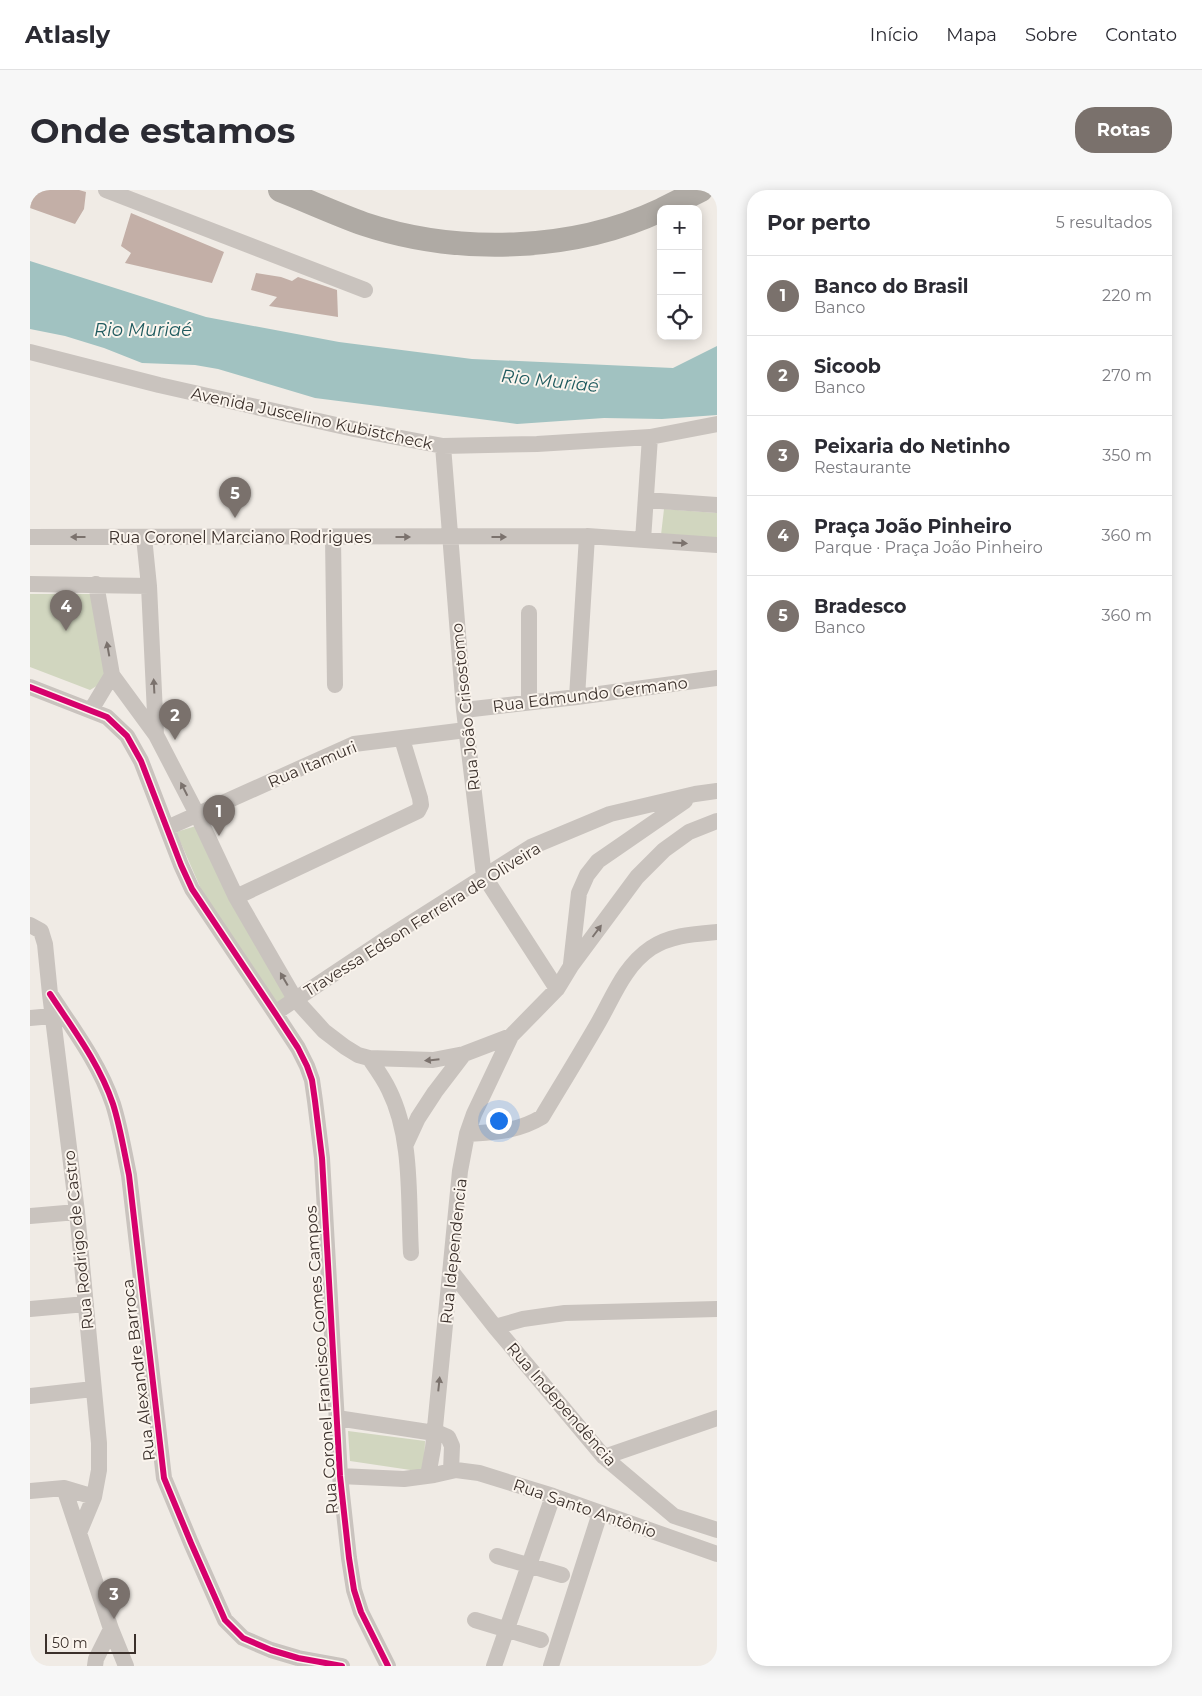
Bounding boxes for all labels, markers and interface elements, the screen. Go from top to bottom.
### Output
text: Atlasly [25,20,110,49]
text: Início [870,24,918,46]
text: Mapa [946,24,997,46]
text: Sobre [1025,24,1077,46]
text: Contato [1105,24,1177,46]
button: Rotas [1075,107,1172,153]
text: Onde estamos [30,109,295,152]
map controls [657,205,702,340]
button: + [657,205,702,250]
text: Por perto [767,210,871,235]
text: 5 resultados [1056,213,1152,232]
button: − [657,250,702,295]
text: Banco do Brasil [814,275,969,298]
text: 1 [780,286,786,305]
text: 220 m [1102,286,1152,305]
button: locate [657,295,702,340]
text: Banco [814,298,865,317]
water label: Rio Muriaé [94,319,192,341]
text: Sicoob [814,355,881,378]
water label: Rio Muriaé [500,365,600,397]
text: 2 [778,366,788,385]
text: 270 m [1102,366,1152,385]
text: Banco [814,378,865,397]
street label: Avenida Juscelino Kubistcheck [189,384,435,453]
text: Peixaria do Netinho [814,435,1010,458]
text: 3 [778,446,788,465]
text: 350 m [1102,446,1152,465]
text: Restaurante [814,458,911,477]
pin: 5 [219,477,251,518]
text: Praça João Pinheiro [814,515,1012,538]
text: 4 [777,526,789,545]
text: 360 m [1101,526,1152,545]
street label: Rua Coronel Marciano Rodrigues [108,528,372,547]
one-way arrow [70,533,86,541]
one-way arrow [395,533,411,541]
one-way arrow [491,533,507,541]
text: Parque · Praça João Pinheiro [814,538,1043,557]
one-way arrow [672,539,688,547]
pin: 4 [50,590,82,631]
text: Bradesco [814,595,907,618]
text: 5 [778,606,788,625]
text: 360 m [1101,606,1152,625]
text: Banco [814,618,865,637]
street label: Rua João Crisostomo [447,622,484,792]
one-way arrow [104,641,112,656]
street label: Rua Edmundo Germano [491,673,689,716]
one-way arrow [150,678,158,694]
pin: 2 [159,699,191,740]
street label: Rua Itamuri [265,737,360,792]
one-way arrow [180,782,188,796]
pin: 1 [203,795,235,836]
street label: Travessa Edson Ferreira de Oliveira [300,838,544,1000]
one-way arrow [592,924,602,938]
one-way arrow [279,973,288,986]
one-way arrow [423,1056,439,1064]
your location [486,1108,512,1134]
street label: Rua Rodrigo de Castro [60,1149,97,1330]
street label: Rua Idependencia [436,1177,471,1325]
street label: Rua Coronel Francisco Gomes Campos [301,1205,342,1515]
street label: Rua Alexandre Barroca [118,1278,159,1462]
street label: Rua Independência [503,1339,620,1470]
one-way arrow [435,1376,443,1392]
street label: Rua Santo Antônio [511,1475,659,1542]
pin: 3 [98,1578,130,1619]
scale bar [45,1631,136,1654]
text: 50 m [52,1634,88,1652]

